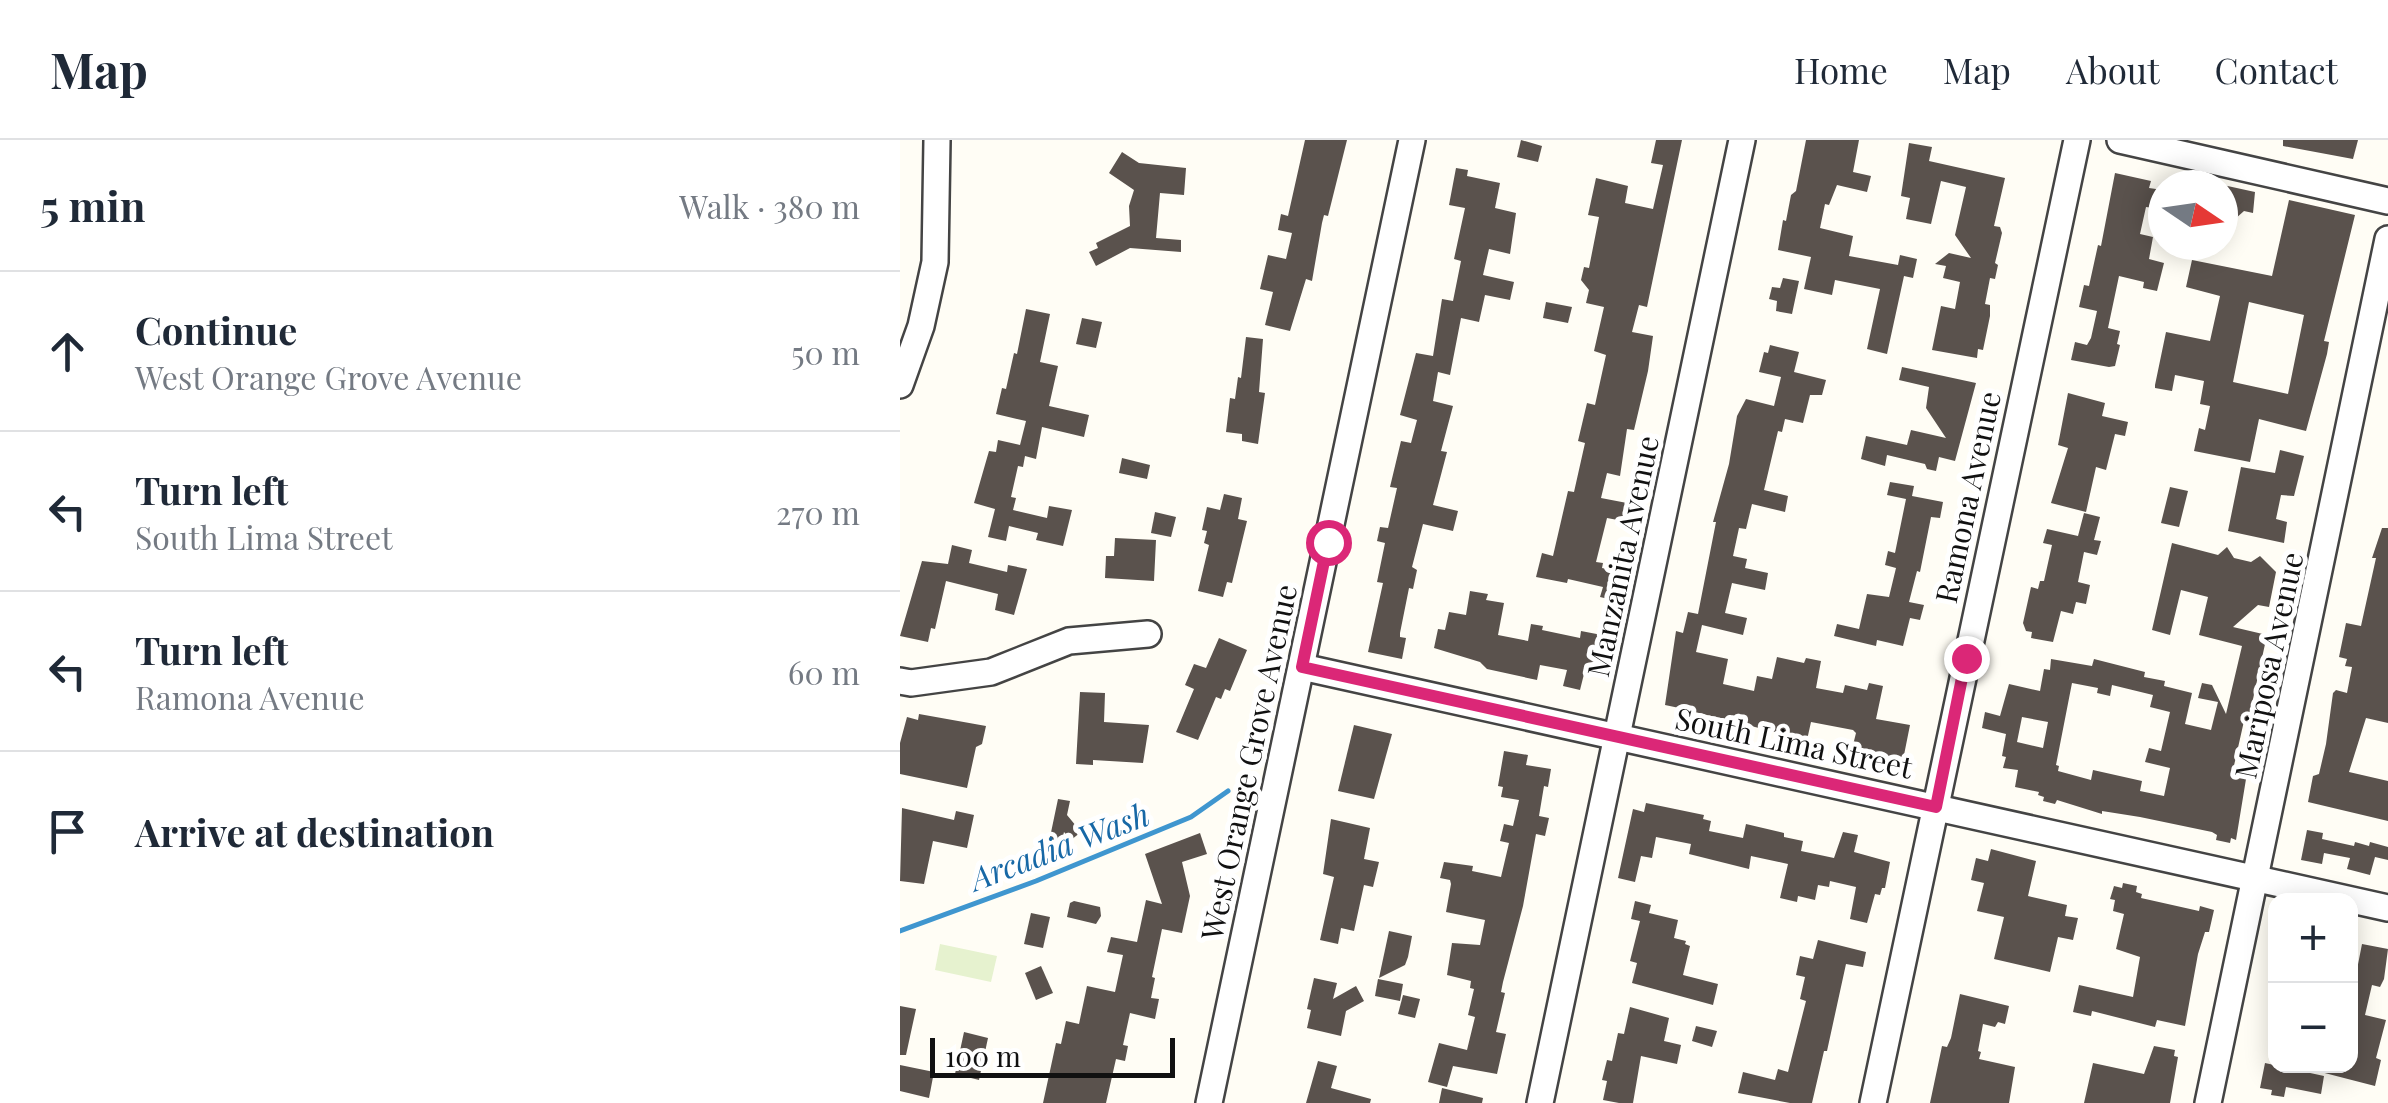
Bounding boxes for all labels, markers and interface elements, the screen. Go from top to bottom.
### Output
text: Map [50,37,148,101]
text: Home [1794,46,1888,93]
text: Map [1943,46,2011,93]
text: About [2066,46,2160,93]
text: Contact [2215,46,2338,93]
north arrow [2148,170,2238,260]
text: 5 min [40,177,145,233]
text: Walk · 380 m [679,184,860,227]
text: Continue [135,304,297,355]
icon: ahead [40,324,95,379]
text: 50 m [791,330,860,373]
text: West Orange Grove Avenue [135,355,522,398]
street label: Ramona Avenue [1925,387,2009,607]
street label: Manzanita Avenue [1577,432,1667,680]
text: Turn left [135,464,288,515]
icon: left [40,484,95,539]
text: 270 m [776,490,860,533]
text: South Lima Street [135,515,393,558]
route start [1306,520,1352,566]
street label: Mariposa Avenue [2224,548,2312,782]
street label: West Orange Grove Avenue [1191,580,1305,945]
text: Turn left [135,624,288,675]
route end [1944,636,1990,682]
icon: left [40,644,95,699]
text: 60 m [788,650,860,693]
text: Ramona Avenue [135,675,365,718]
street label: South Lima Street [1672,697,1917,787]
water label: Arcadia Wash [960,791,1155,900]
icon: arrive [40,804,95,859]
text: Arrive at destination [135,806,494,857]
map controls [2268,893,2358,1073]
button: + [2268,893,2358,983]
button: − [2268,983,2358,1073]
scale bar [930,1033,1175,1078]
text: 100 m [945,1037,1021,1074]

